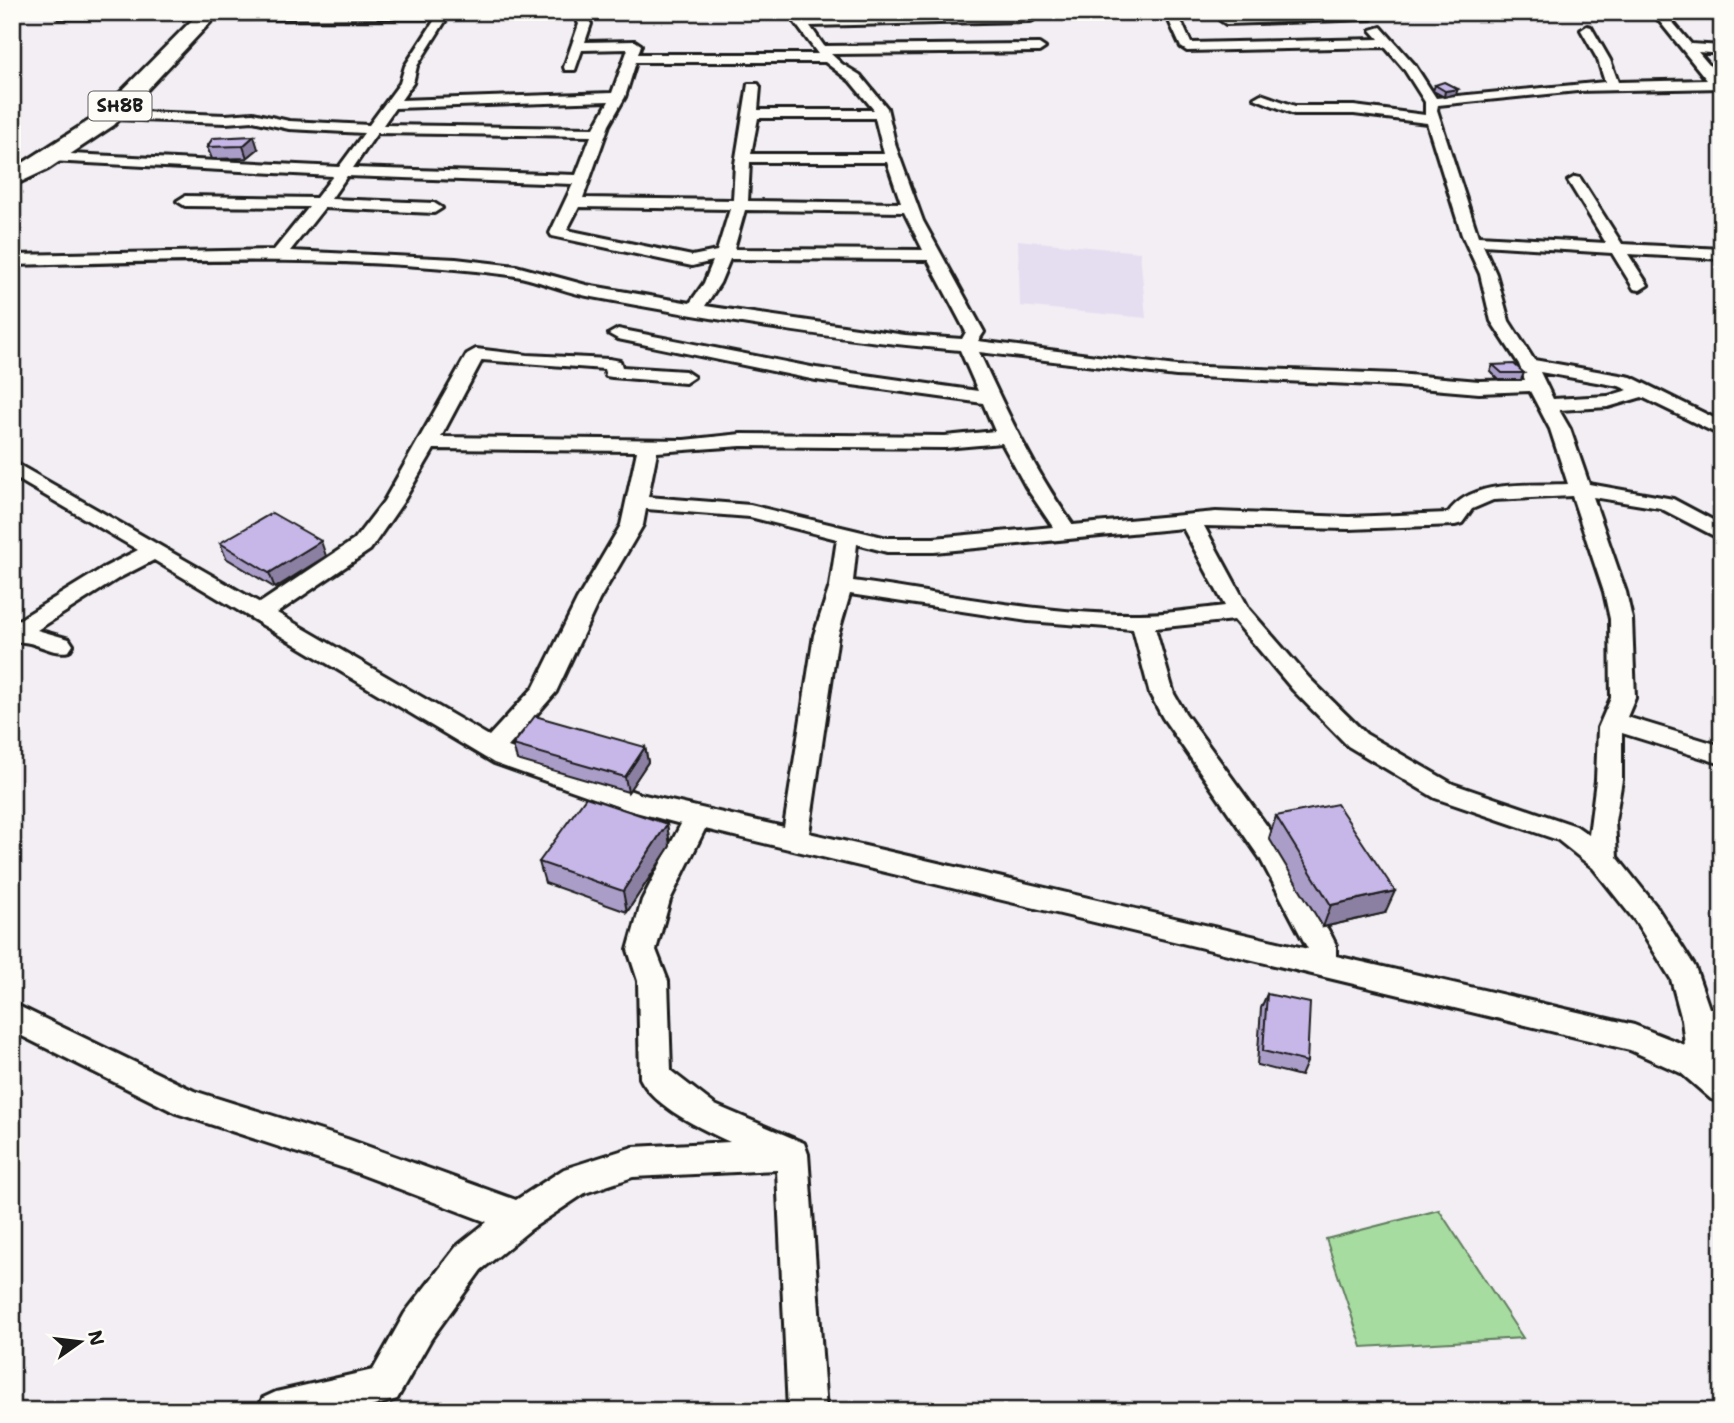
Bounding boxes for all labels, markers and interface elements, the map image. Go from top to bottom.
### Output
road number: SH8B [88,92,152,120]
north arrow [46,1308,116,1378]
text: N [82,1328,110,1348]

